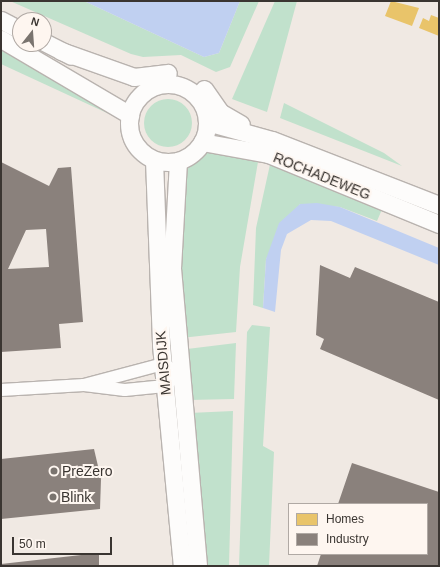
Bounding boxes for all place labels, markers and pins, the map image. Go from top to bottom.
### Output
place label: PreZero [62,463,113,479]
marker: PreZero [49,466,59,476]
place label: Blink [61,489,91,505]
marker: Blink [48,492,58,502]

